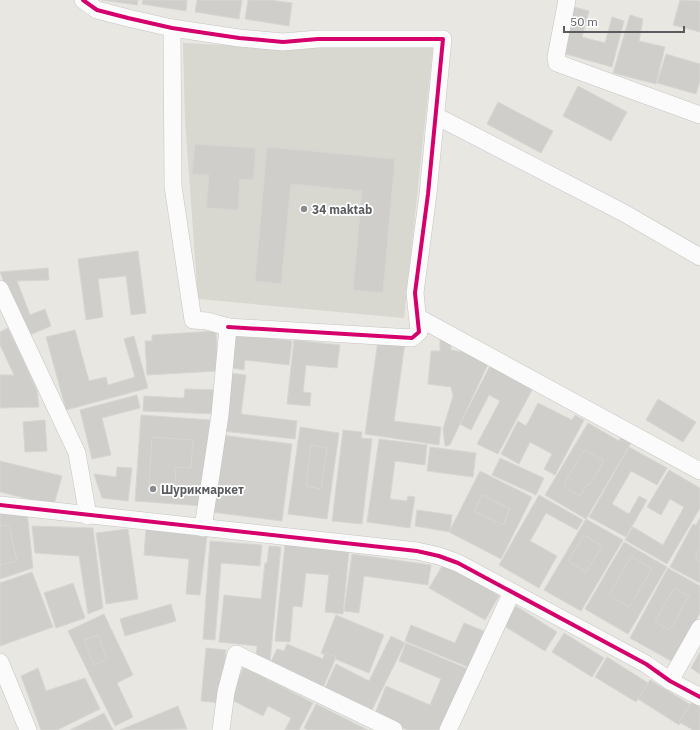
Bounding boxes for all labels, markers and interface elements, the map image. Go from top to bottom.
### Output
scale bar [564,8,684,34]
text: 50 m [570,14,598,29]
place label: 34 maktab [312,202,372,217]
marker: 34 maktab [299,204,309,214]
place label: Шурикмаркет [161,482,244,497]
marker: Шурикмаркет [148,484,158,494]

